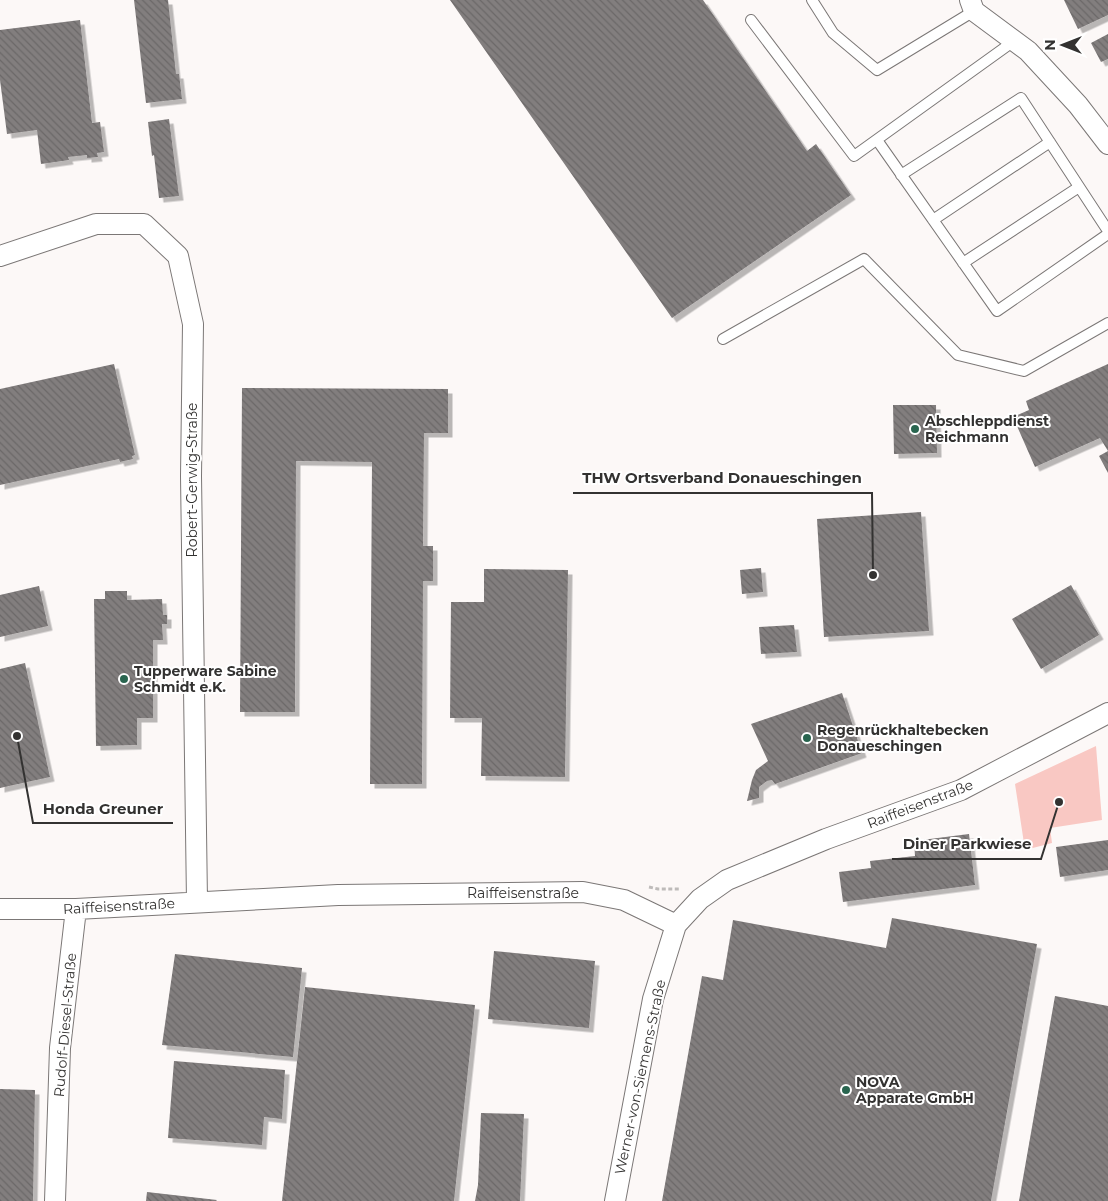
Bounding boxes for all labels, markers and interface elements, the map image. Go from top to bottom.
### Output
north arrow [1038,20,1088,70]
text: N [1041,39,1059,51]
street label: Robert-Gerwig-Straße [183,403,201,557]
place label: Abschleppdienst Reichmann [924,412,1049,446]
marker: Abschleppdienst Reichmann [909,423,921,435]
callout: THW Ortsverband Donaueschingen [573,463,872,493]
text: THW Ortsverband Donaueschingen [582,468,862,487]
place label: Tupperware Sabine Schmidt e.K. [134,662,277,696]
marker: Tupperware Sabine Schmidt e.K. [118,673,130,685]
place label: Regenrückhaltebecken Donaueschingen [817,721,989,755]
marker: Regenrückhaltebecken Donaueschingen [801,732,813,744]
street label: Raiffeisenstraße [864,776,976,832]
callout: Honda Greuner [33,793,173,823]
text: Honda Greuner [43,799,164,818]
callout: Diner Parkwiese [892,829,1041,859]
text: Diner Parkwiese [903,834,1031,853]
street label: Raiffeisenstraße [467,884,579,902]
street label: Raiffeisenstraße [63,894,175,918]
street label: Rudolf-Diesel-Straße [50,952,80,1098]
street label: Werner-von-Siemens-Straße [611,978,669,1176]
place label: NOVA Apparate GmbH [855,1073,974,1107]
marker: NOVA Apparate GmbH [840,1084,852,1096]

